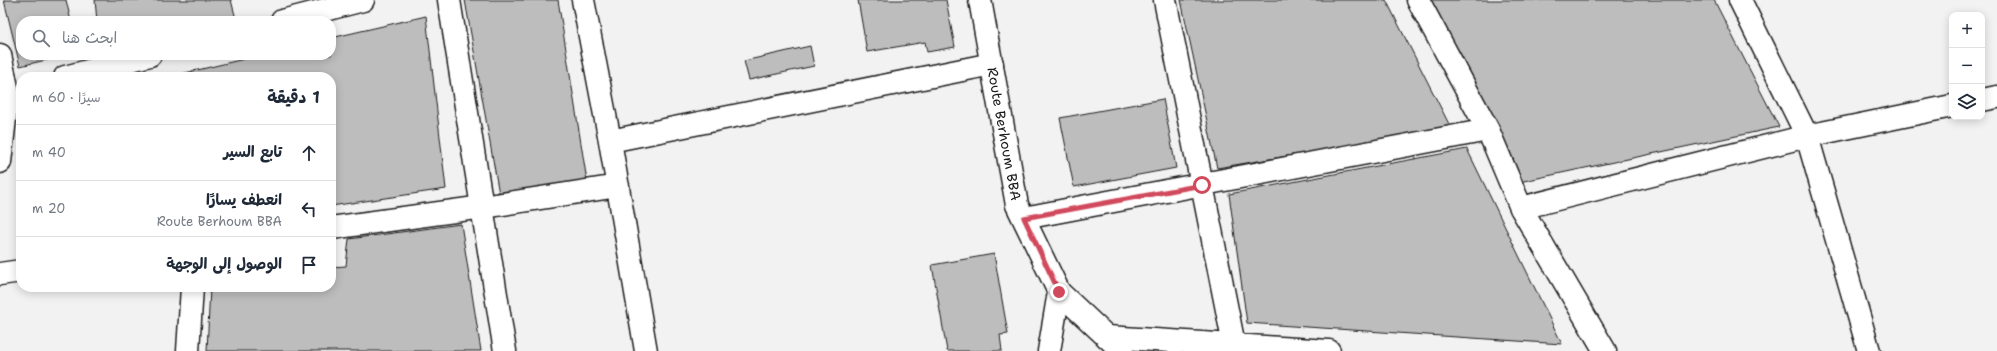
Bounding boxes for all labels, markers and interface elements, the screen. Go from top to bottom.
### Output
map controls [1949,12,1985,120]
button: + [1949,12,1985,48]
search box [16,16,336,60]
icon: search [30,27,52,49]
text: ابحث هنا [62,28,117,48]
button: − [1949,48,1985,84]
street label: Route Berhoum BBA [983,66,1025,202]
button: layers [1949,84,1985,120]
text: 1 دقيقة [267,86,320,108]
text: سيرًا · 60 m [32,89,101,106]
text: تابع السير [223,142,282,162]
icon: ahead [298,142,320,164]
text: 40 m [32,144,66,161]
route start [1193,176,1211,194]
text: انعطف يسارًا [206,190,282,210]
icon: left [298,198,320,220]
text: 20 m [32,200,65,217]
text: Route Berhoum BBA [157,213,282,230]
text: الوصول إلى الوجهة [166,254,282,274]
icon: arrive [298,254,320,276]
route end [1050,283,1068,301]

